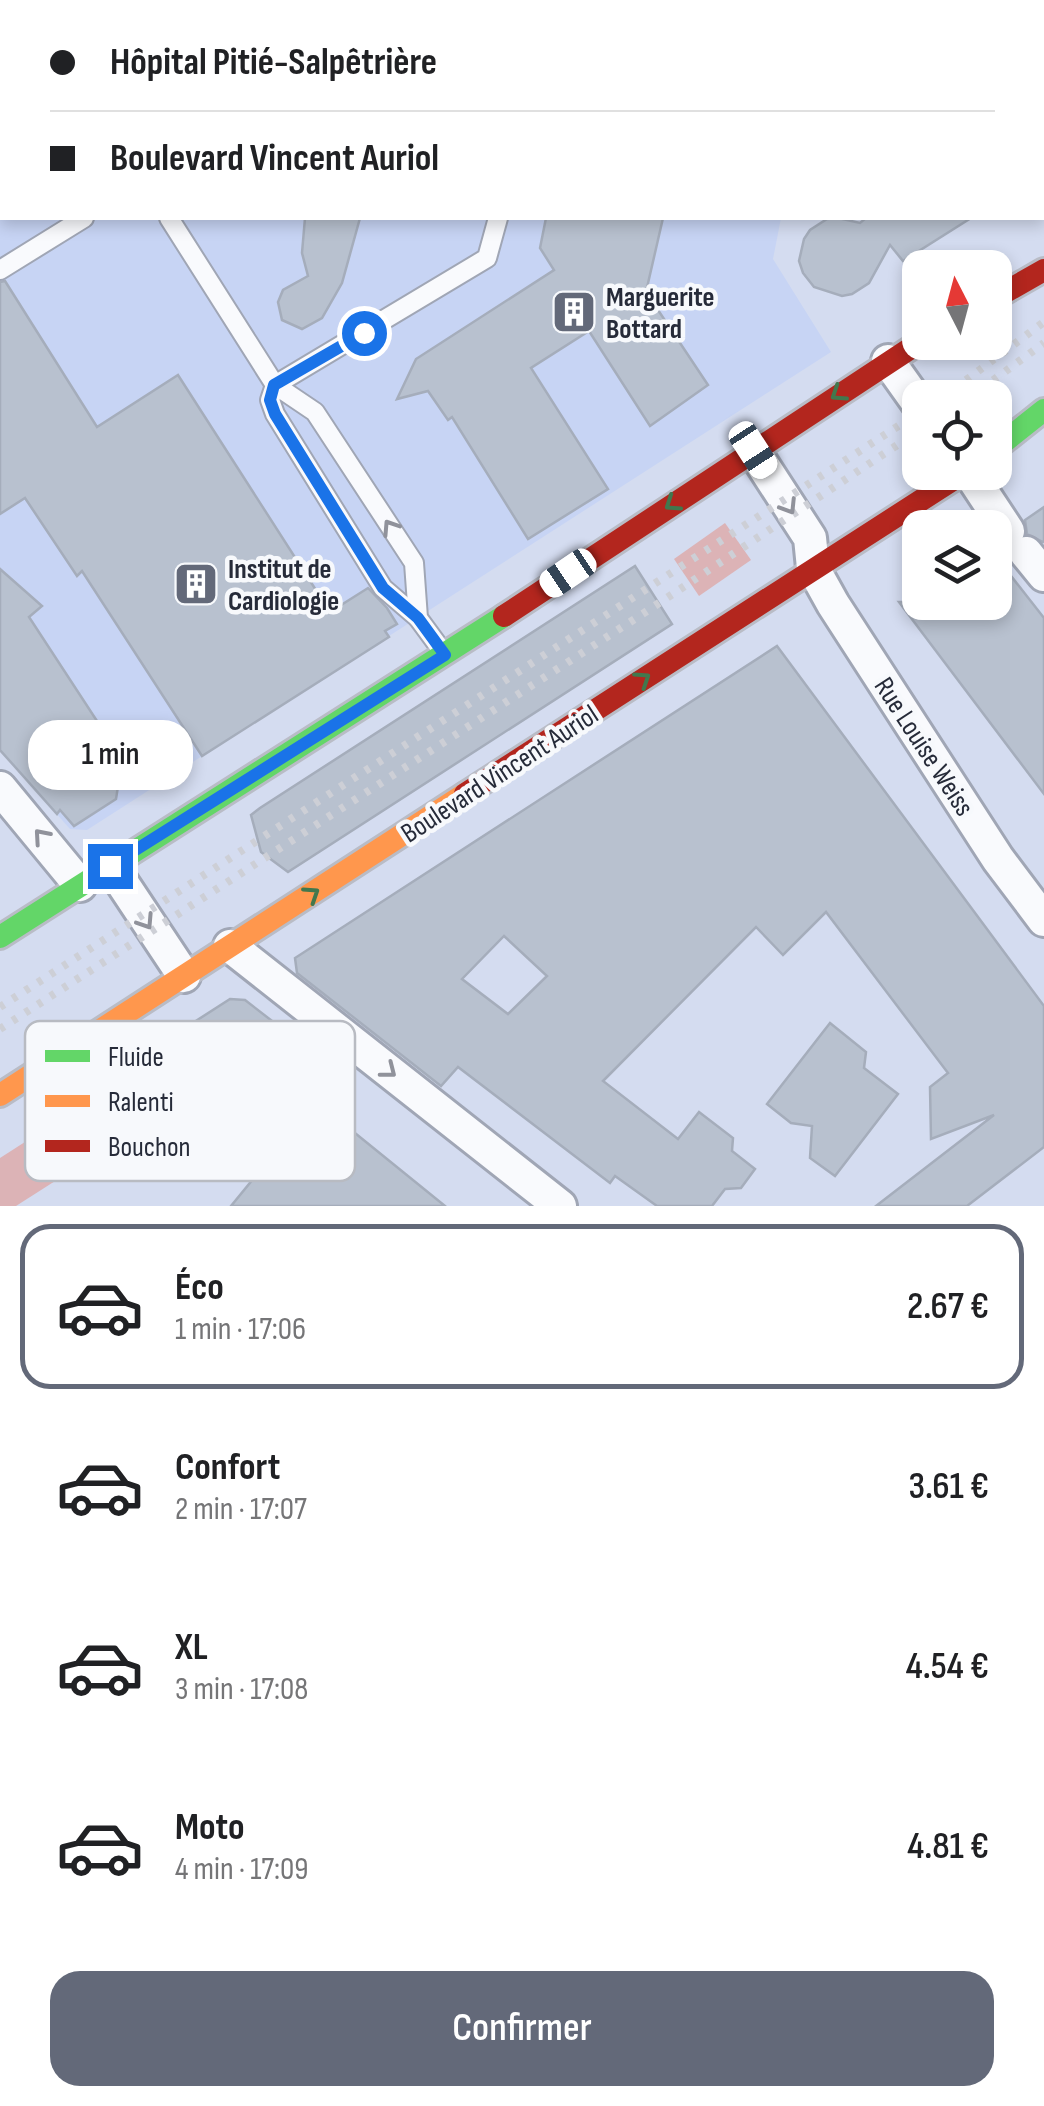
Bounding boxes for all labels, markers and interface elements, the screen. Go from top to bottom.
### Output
text: Hôpital Pitié-Salpêtrière [110,40,437,85]
text: Boulevard Vincent Auriol [110,136,439,181]
north arrow [902,250,1012,360]
map controls [902,250,1012,620]
place label: Marguerite Bottard [606,281,715,346]
building icon: Marguerite Bottard [551,289,597,335]
route start [342,311,387,356]
button: locate [902,380,1012,490]
one-way arrow [830,382,848,401]
car [724,417,782,483]
one-way arrow [665,491,683,510]
one-way arrow [777,496,796,514]
button: layers [902,510,1012,620]
one-way arrow [384,520,403,538]
car [535,544,601,602]
place label: Institut de Cardiologie [228,553,339,618]
building icon: Institut de Cardiologie [173,561,219,607]
street label: Rue Louise Weiss [867,671,981,822]
one-way arrow [633,672,651,691]
street label: Boulevard Vincent Auriol [395,698,604,850]
callout: 1 min [28,721,192,791]
text: 1 min [81,735,140,774]
one-way arrow [35,829,53,848]
route end [88,844,133,889]
one-way arrow [301,887,319,906]
one-way arrow [134,911,153,929]
legend [25,1021,355,1181]
text: Fluide [108,1041,164,1074]
one-way arrow [378,1060,396,1077]
text: Ralenti [108,1086,174,1119]
text: Bouchon [108,1131,191,1164]
icon: car [55,1262,145,1352]
text: Éco [175,1265,224,1310]
text: 2.67 € [907,1284,989,1329]
text: 1 min · 17:06 [175,1310,306,1349]
icon: car [55,1442,145,1532]
text: Confort [175,1445,280,1490]
text: 3.61 € [908,1464,989,1509]
text: 2 min · 17:07 [175,1490,307,1529]
icon: car [55,1622,145,1712]
text: XL [175,1625,208,1670]
text: 4.54 € [906,1644,989,1689]
text: 3 min · 17:08 [175,1670,308,1709]
icon: car [55,1802,145,1892]
text: Moto [175,1805,245,1850]
text: 4.81 € [907,1824,989,1869]
text: 4 min · 17:09 [175,1850,308,1889]
button: Confirmer [50,1971,994,2086]

